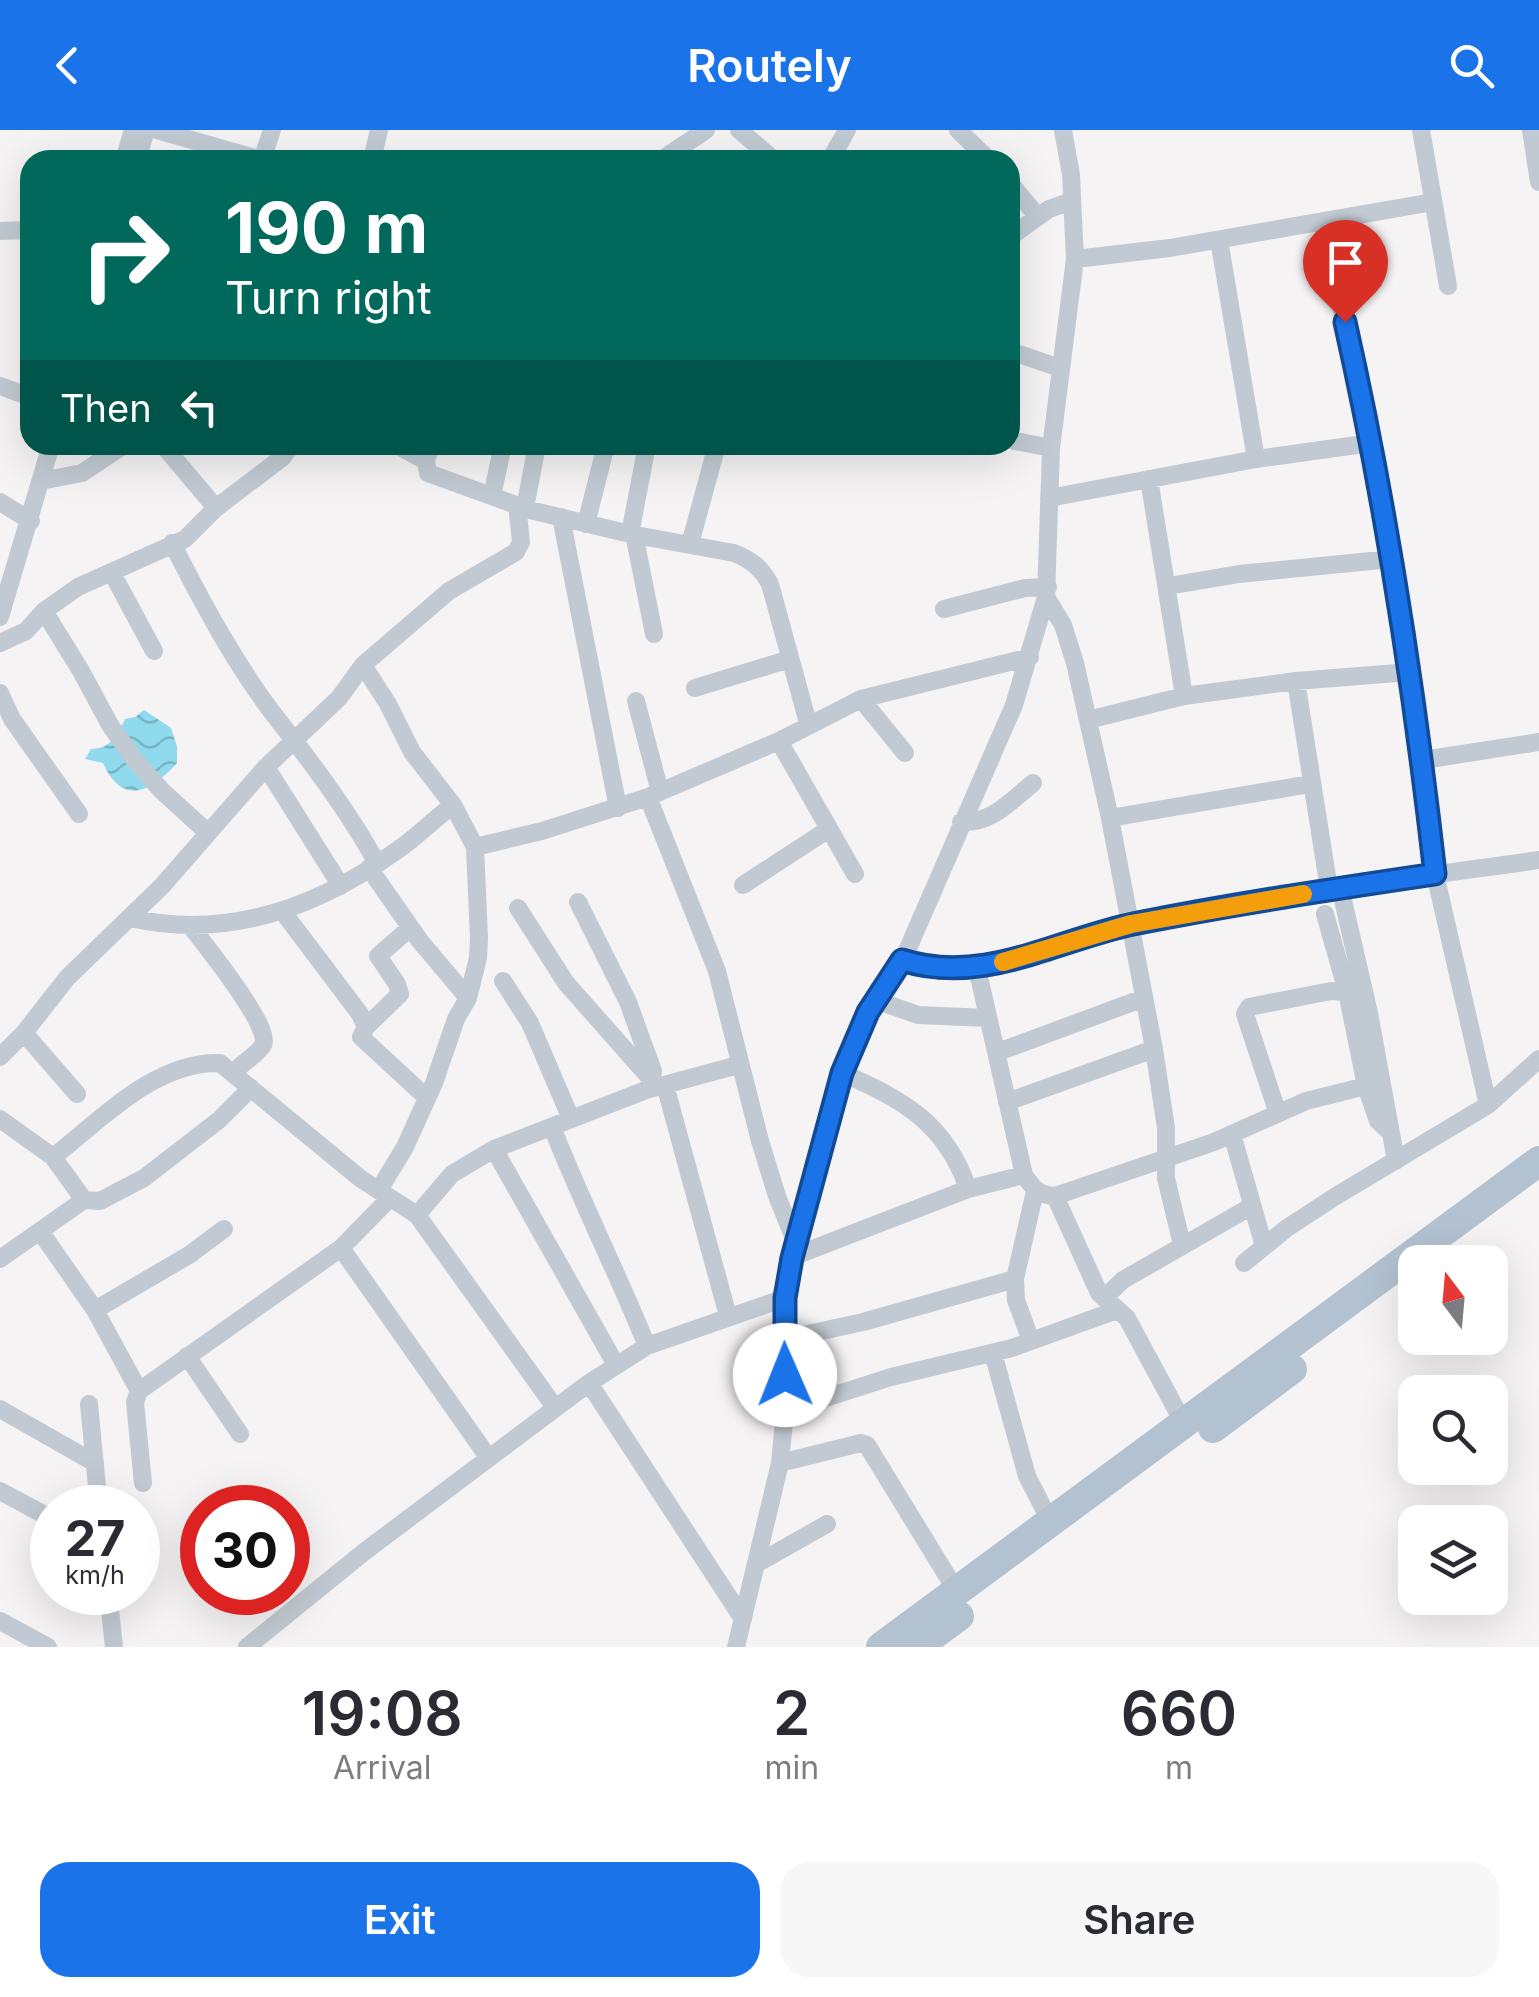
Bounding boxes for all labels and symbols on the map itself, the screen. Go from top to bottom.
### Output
pin [1303,220,1388,323]
north arrow [1398,1245,1508,1355]
position arrow [733,1323,837,1427]
speed limit sign: 30 [180,1485,310,1615]

